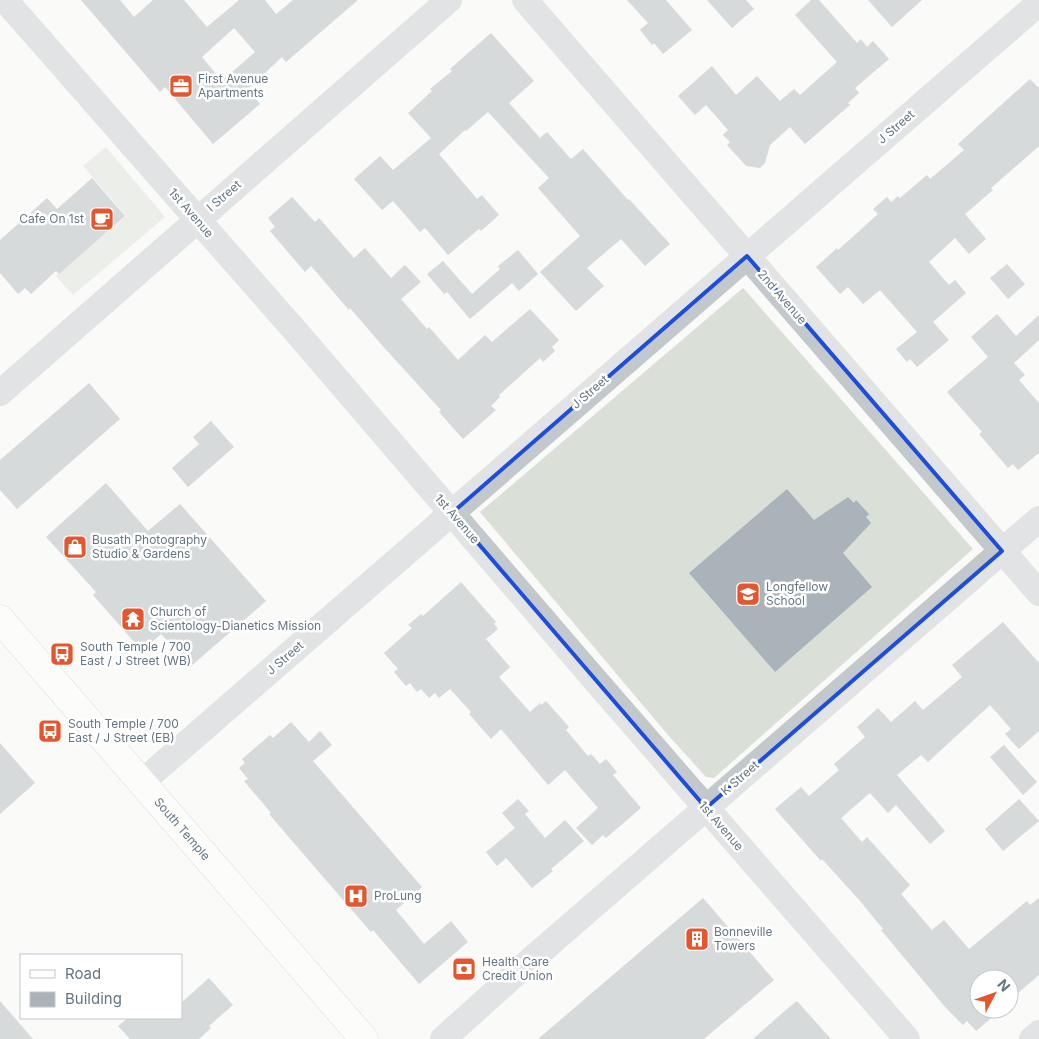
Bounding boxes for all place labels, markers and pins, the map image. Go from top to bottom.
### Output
place label: First Avenue Apartments [198,71,268,100]
office icon: First Avenue Apartments [168,73,194,99]
cafe icon: Cafe On 1st [89,206,115,232]
place label: Cafe On 1st [19,211,84,226]
place label: Busath Photography Studio & Gardens [92,532,207,561]
shop icon: Busath Photography Studio & Gardens [62,534,88,560]
place label: Longfellow School [766,579,828,608]
school or university icon: Longfellow School [735,581,761,607]
place label: Church of Scientology-Dianetics Mission [150,604,321,633]
temple icon: Church of Scientology-Dianetics Mission [120,606,146,632]
place label: South Temple / 700 East / J Street (WB) [80,639,191,668]
bus stop icon: South Temple / 700 East / J Street (WB) [49,641,75,667]
place label: South Temple / 700 East / J Street (EB) [68,716,179,745]
bus stop icon: South Temple / 700 East / J Street (EB) [37,718,63,744]
hospital icon: ProLung [343,883,369,909]
place label: ProLung [374,888,422,903]
place label: Bonneville Towers [714,924,772,953]
building icon: Bonneville Towers [684,926,710,952]
place label: Health Care Credit Union [482,954,553,983]
bank icon: Health Care Credit Union [451,956,477,982]

